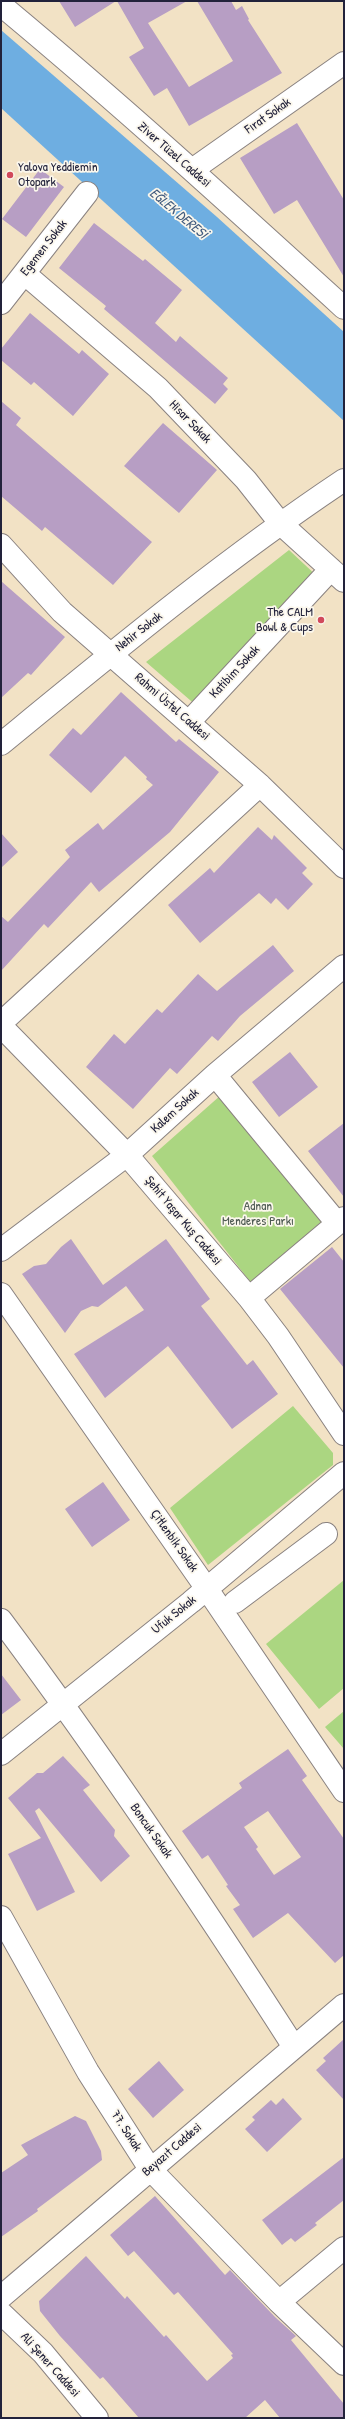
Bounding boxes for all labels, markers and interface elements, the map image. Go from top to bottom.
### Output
street label: Fırat Sokak [242,95,294,137]
street label: Ziver Tüzel Caddesi [134,119,214,191]
place label: Yalova Yeddiemin Otopark [18,160,98,191]
marker: Yalova Yeddiemin Otopark [5,170,15,180]
water label: EĞLEK DERESİ [146,185,210,243]
street label: Egemen Sokak [17,217,71,279]
street label: Hisar Sokak [166,397,214,447]
place label: The CALM Bowl & Cups [256,605,313,636]
street label: Nehir Sokak [112,609,166,655]
marker: The CALM Bowl & Cups [316,615,326,625]
street label: Katibim Sokak [207,642,263,702]
street label: Rahmi Üstel Caddesi [131,670,213,744]
street label: Kalem Sokak [148,1085,202,1137]
street label: Şehit Yaşar Kuş Caddesi [141,1173,225,1269]
park label: Adnan Menderes Parkı [222,1199,294,1230]
street label: Çitlenbik Sokak [147,1507,201,1575]
street label: Ufuk Sokak [149,1592,199,1638]
street label: Boncuk Sokak [126,1801,176,1861]
street label: 77. Sokak [107,2108,145,2154]
street label: Beyazıt Caddesi [139,2120,205,2180]
street label: Ali Şener Caddesi [17,2330,83,2400]

